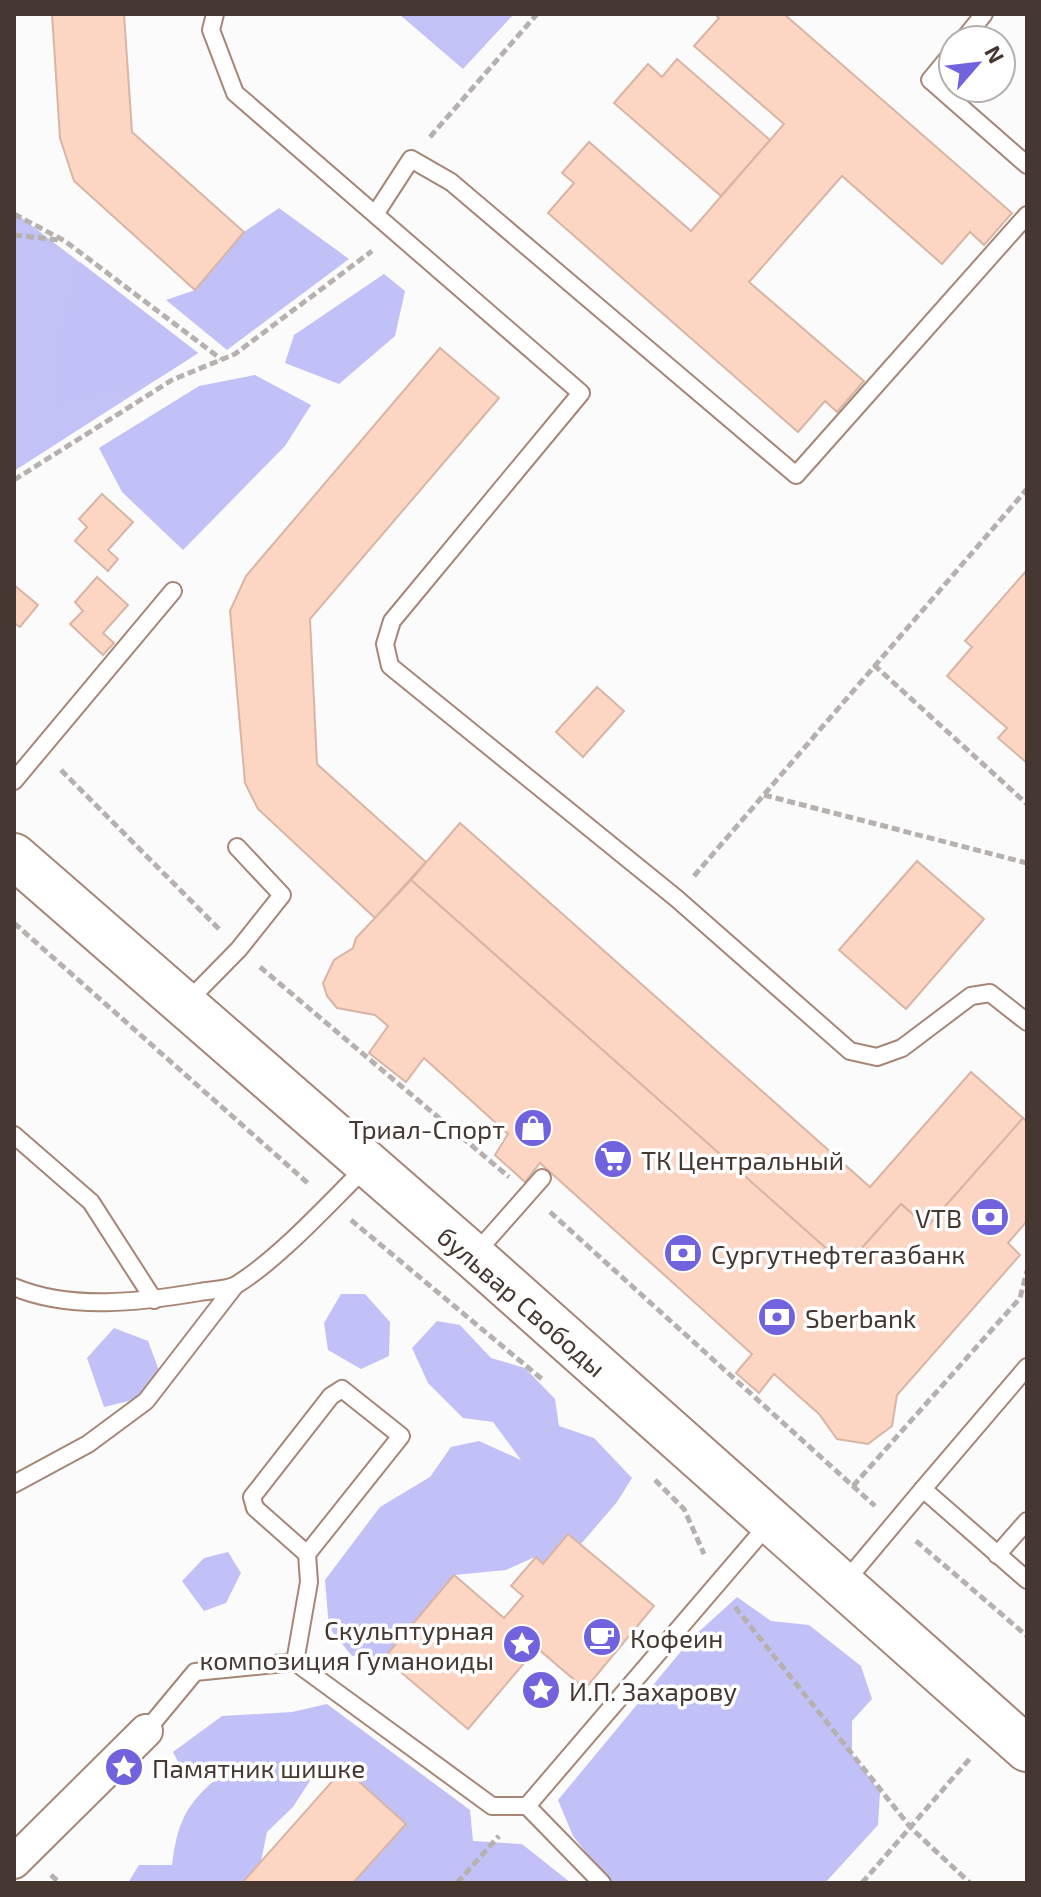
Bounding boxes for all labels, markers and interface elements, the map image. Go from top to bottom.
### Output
north arrow [937,24,1017,104]
text: N [980,41,1011,67]
shop icon: Триал-Спорт [512,1107,554,1149]
place label: Триал-Спорт [349,1113,505,1144]
supermarket icon: ТК Центральный [592,1138,634,1180]
place label: ТК Центральный [641,1144,844,1175]
bank icon: VTB [969,1196,1011,1238]
place label: VTB [915,1202,962,1233]
street label: бульвар Свободы [431,1219,613,1383]
bank icon: Сургутнефтегазбанк [662,1232,704,1274]
place label: Сургутнефтегазбанк [711,1238,965,1270]
bank icon: Sberbank [756,1296,798,1338]
place label: Sberbank [805,1302,916,1333]
place label: Скульптурная композиция Гуманоиды [199,1614,494,1676]
cafe icon: Кофеин [581,1616,623,1658]
place label: Кофеин [630,1622,723,1653]
place icon: Скульптурная композиция Гуманоиды [501,1623,543,1665]
place icon: И.П. Захарову [520,1669,562,1711]
place label: И.П. Захарову [569,1675,737,1707]
place icon: Памятник шишке [103,1746,145,1788]
place label: Памятник шишке [152,1752,365,1783]

